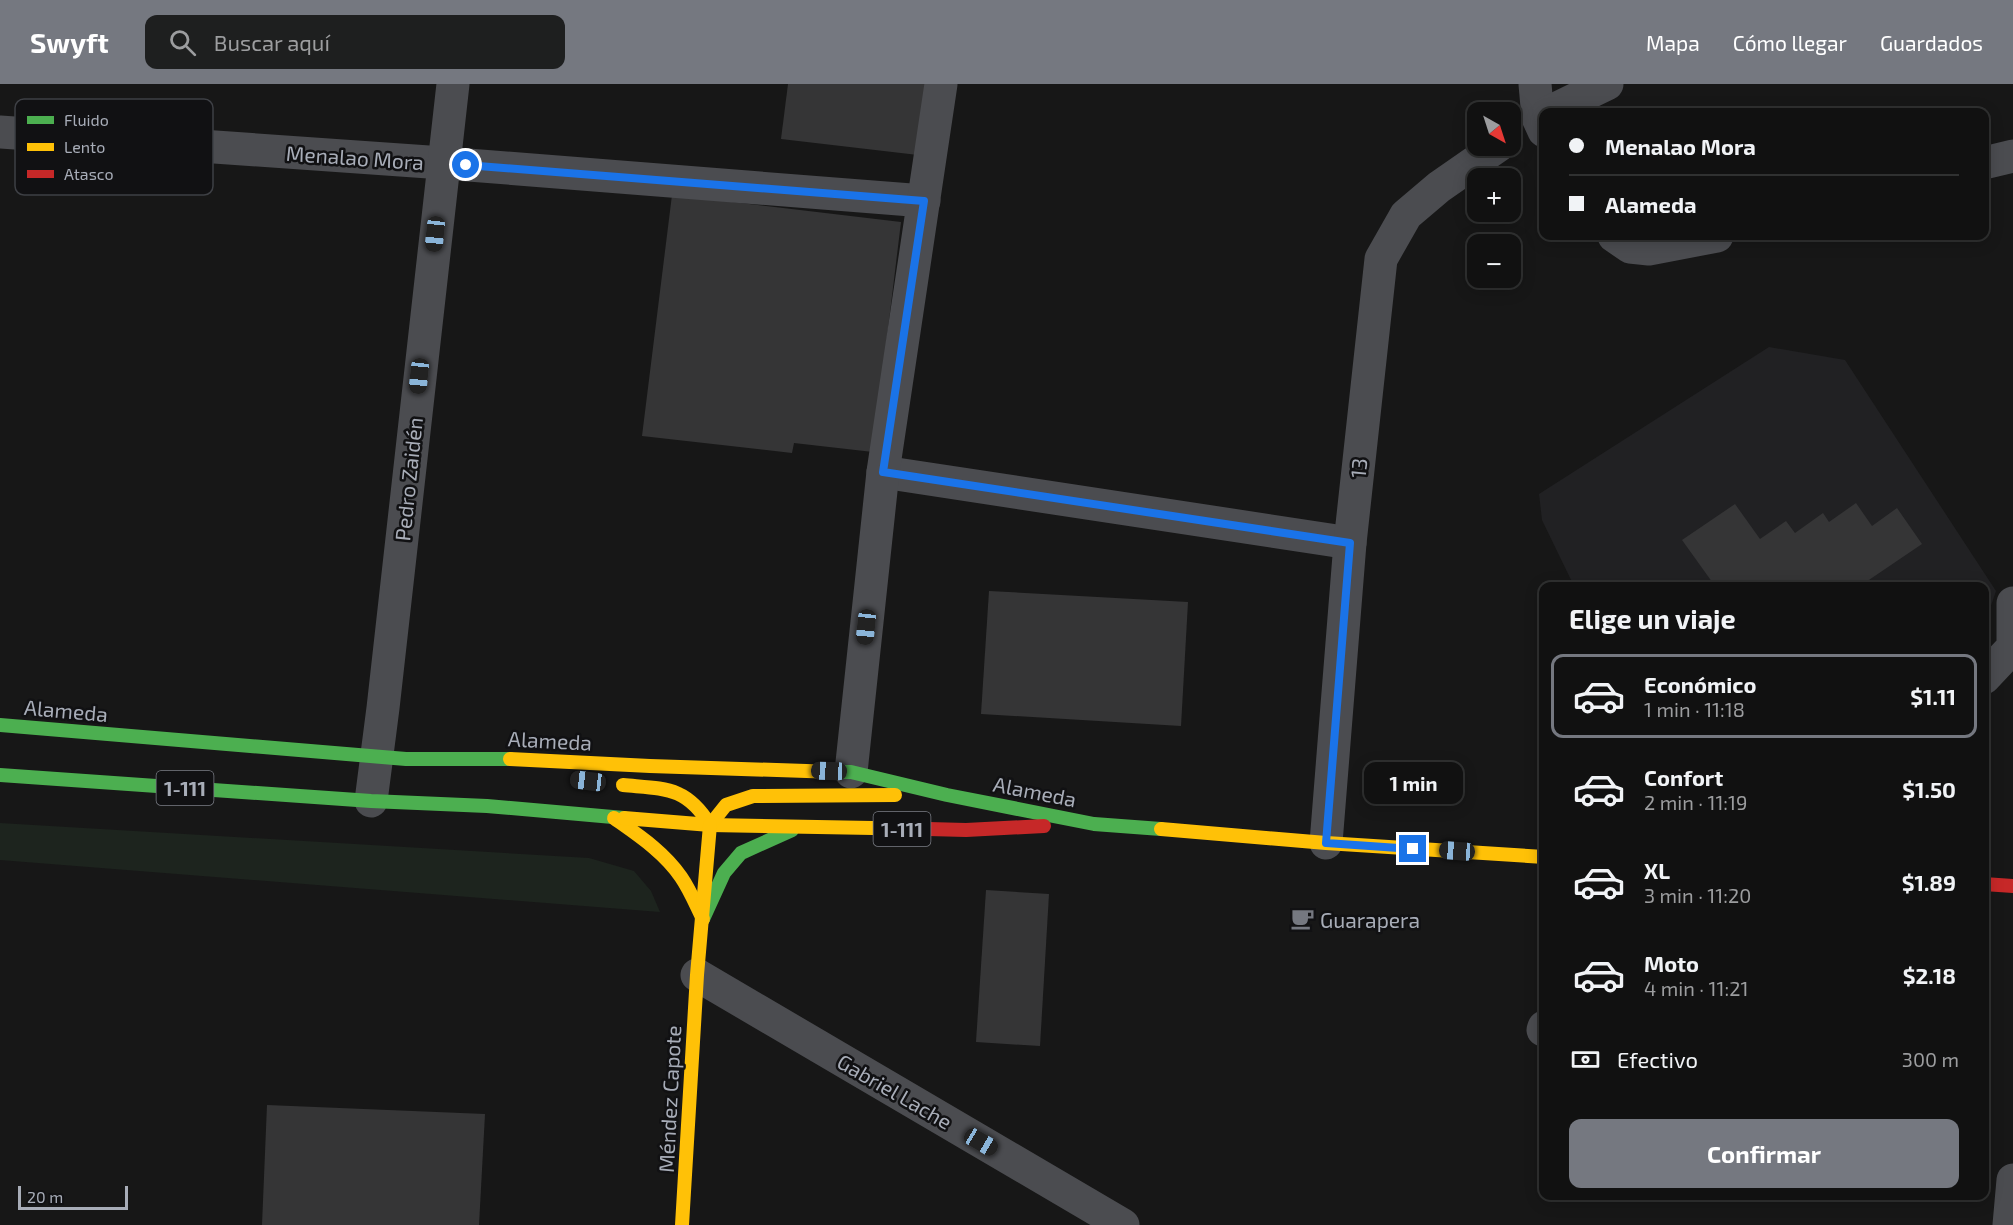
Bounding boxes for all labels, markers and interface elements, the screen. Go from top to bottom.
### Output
search box [145,15,565,69]
text: Swyft [30,25,109,59]
icon: search [166,26,199,59]
text: Buscar aquí [214,29,330,55]
text: Mapa [1646,30,1700,55]
text: Cómo llegar [1733,30,1847,55]
text: Guardados [1880,30,1983,55]
legend [15,99,213,195]
north arrow [1467,102,1521,156]
map controls [1467,102,1521,288]
text: Fluido [64,110,109,129]
text: Menalao Mora [1605,133,1756,159]
text: Lento [64,137,105,156]
street label: Menalao Mora [285,140,425,174]
route start [452,151,479,178]
text: Atasco [64,164,114,183]
button: + [1467,168,1521,222]
text: Alameda [1605,191,1697,217]
car [424,215,446,253]
button: − [1467,234,1521,288]
car [408,357,430,395]
street label: Pedro Zaidén [389,416,427,542]
street label: 13 [1345,457,1371,479]
text: Elige un viaje [1569,602,1736,634]
car [855,608,877,646]
icon: car [1572,669,1626,723]
text: Económico [1644,671,1756,697]
text: $1.11 [1910,683,1956,709]
street label: Alameda [23,694,109,726]
text: 1 min · 11:18 [1644,697,1745,721]
street label: Alameda [507,725,593,755]
car [811,761,847,781]
callout: 1 min [1364,762,1462,804]
icon: car [1572,762,1626,816]
text: Confort [1644,764,1723,790]
car [569,770,607,792]
road number: 1-111 [156,771,213,805]
street label: Alameda [991,771,1079,811]
text: 1 min [1389,771,1438,795]
text: $1.50 [1902,776,1956,802]
text: 2 min · 11:19 [1644,790,1747,814]
road number: 1-111 [874,812,930,846]
route end [1399,835,1426,862]
car [1438,841,1476,861]
icon: car [1572,855,1626,909]
text: XL [1644,857,1670,883]
text: $1.89 [1902,869,1956,895]
text: 3 min · 11:20 [1644,883,1751,907]
cafe icon: Guarapera [1289,906,1315,932]
place label: Guarapera [1320,907,1420,932]
icon: car [1572,948,1626,1002]
text: Moto [1644,950,1699,976]
text: $2.18 [1903,962,1956,988]
text: 4 min · 11:21 [1644,976,1748,1000]
street label: Méndez Capote [653,1025,685,1173]
icon: cash [1569,1043,1602,1076]
text: Efectivo [1617,1046,1698,1072]
text: 300 m [1902,1047,1959,1071]
street label: Gabriel Lache [833,1048,957,1134]
button: Confirmar [1569,1119,1959,1188]
car [961,1125,1001,1159]
scale bar [18,1183,128,1210]
text: 20 m [27,1187,63,1206]

